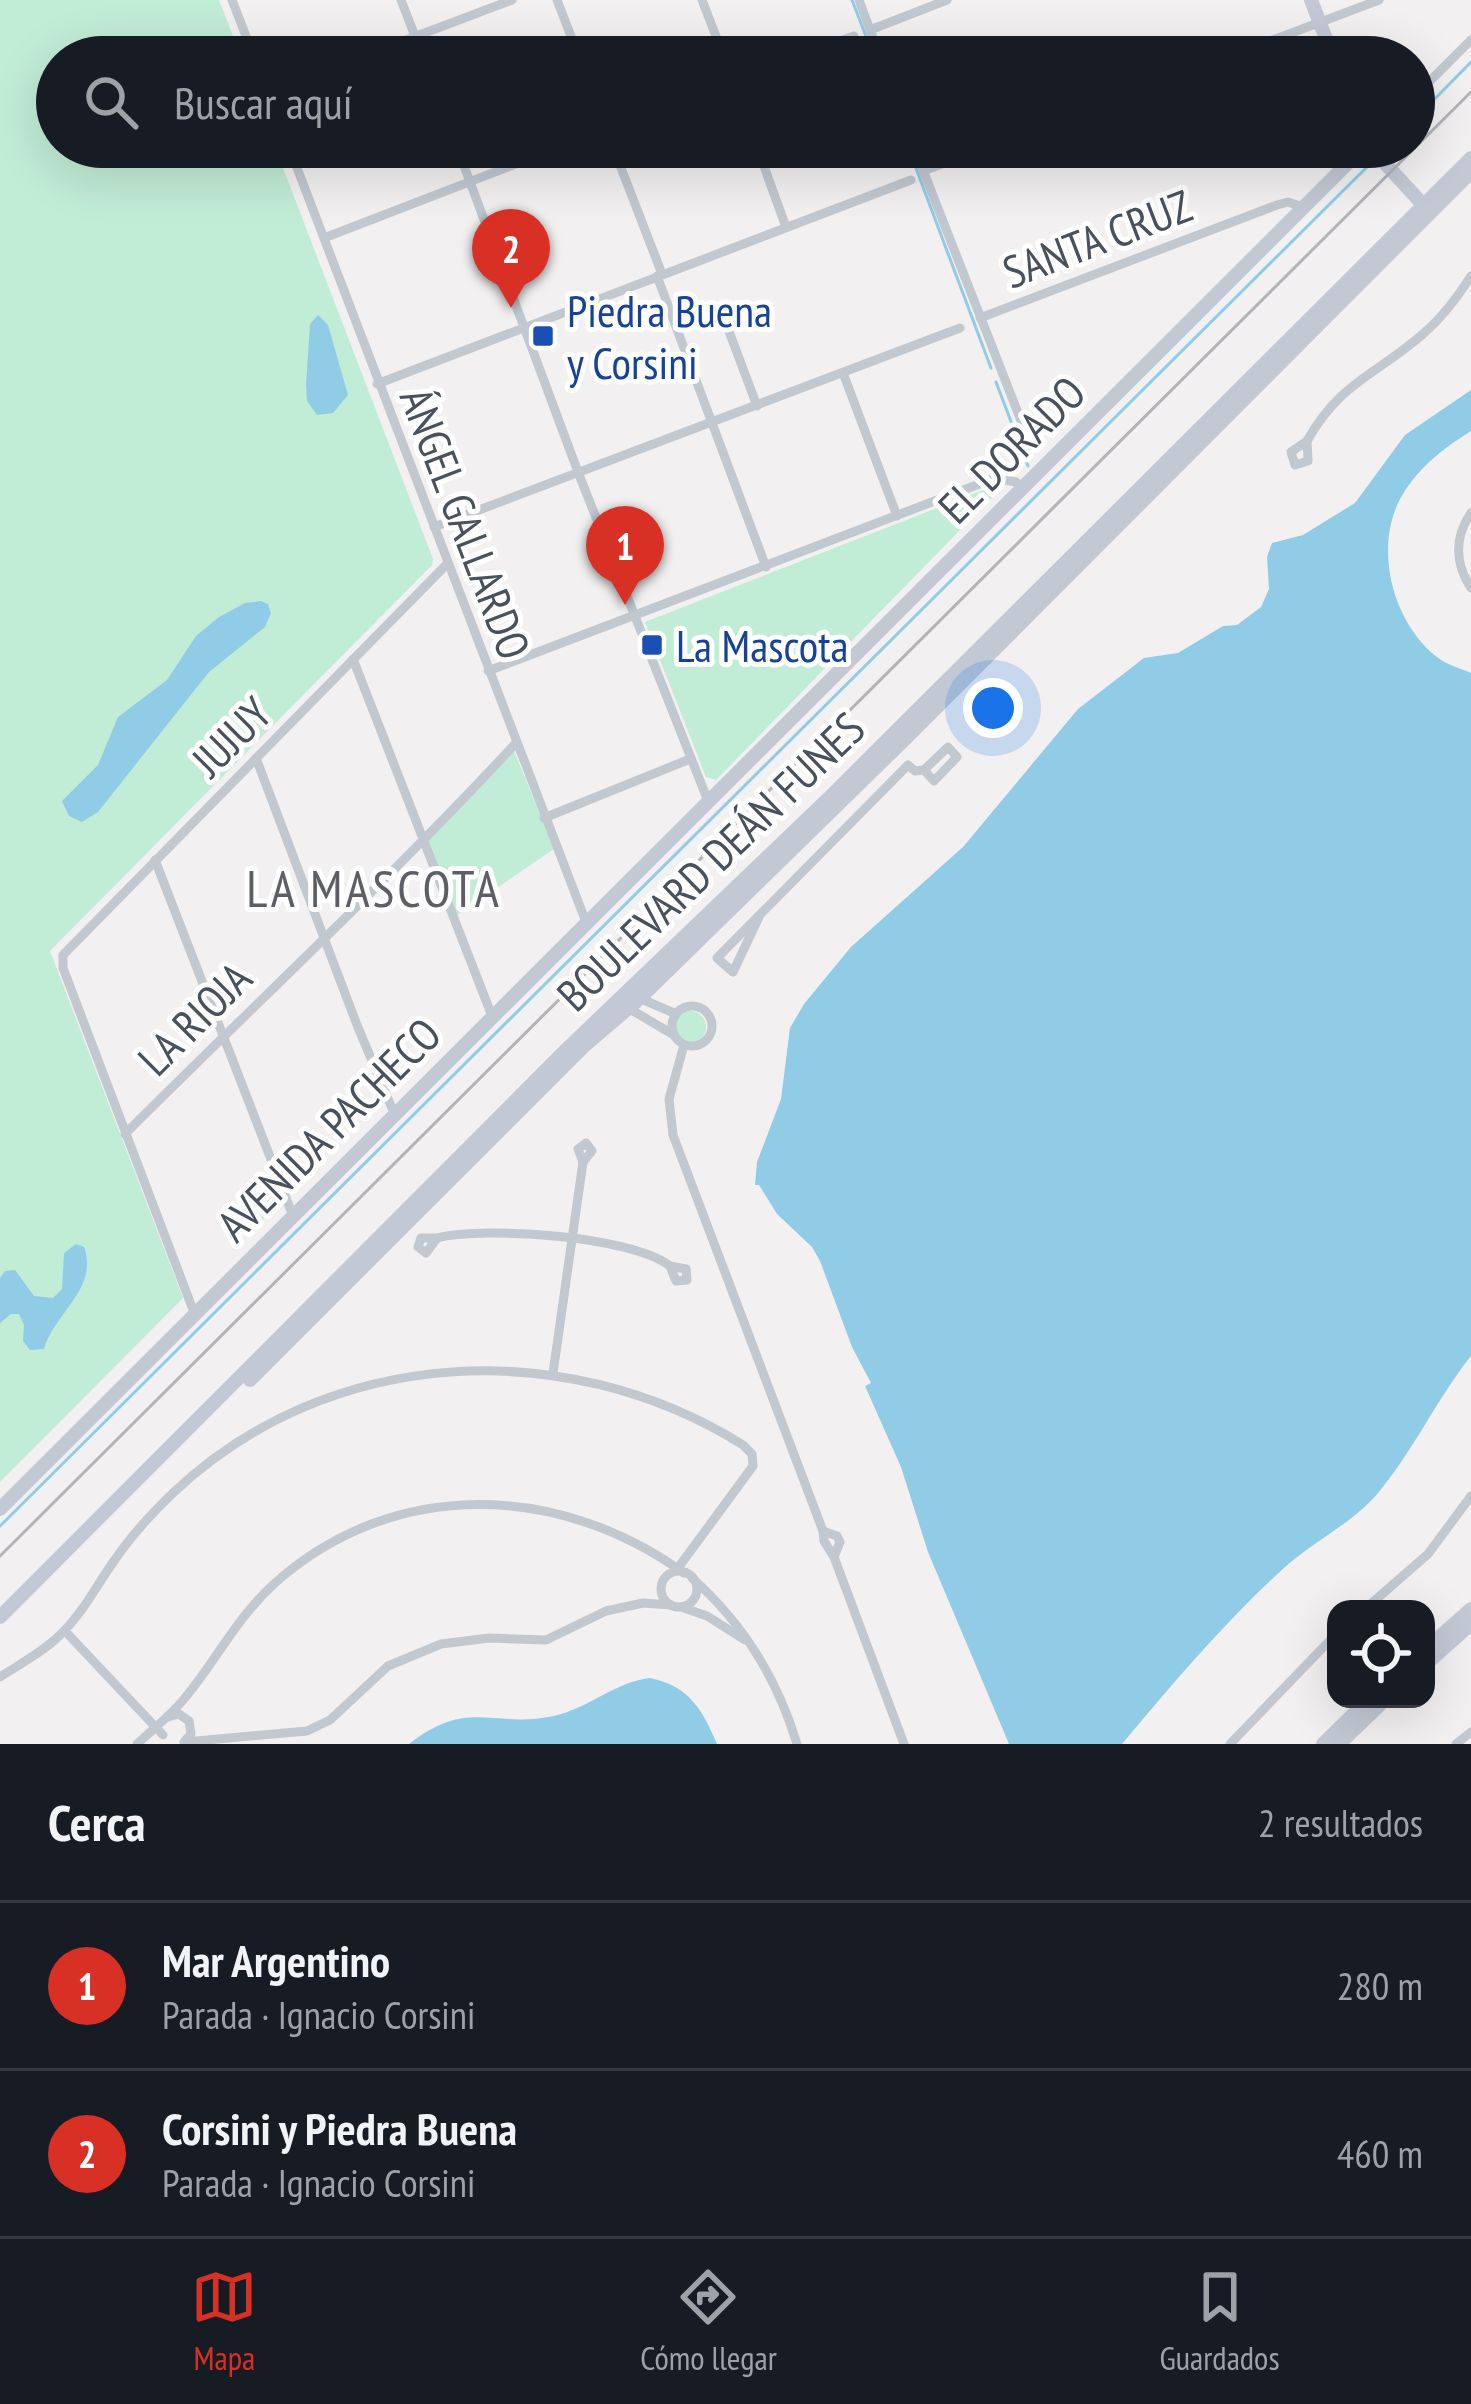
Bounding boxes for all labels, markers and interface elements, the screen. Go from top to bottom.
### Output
search box [36,36,1435,168]
icon: search [78,69,144,135]
text: Buscar aquí [174,73,353,131]
street label: SANTA CRUZ [995,176,1199,300]
pin: 2 [472,209,550,308]
place label: Piedra Buena y Corsini [567,281,772,391]
marker: Piedra Buena y Corsini [530,323,556,349]
street label: EL DORADO [925,363,1097,535]
street label: ÁNGEL GALLARDO [388,379,544,667]
pin: 1 [586,506,664,605]
place label: La Mascota [676,616,849,674]
marker: La Mascota [639,632,665,658]
your location [963,678,1023,738]
street label: JUJUY [178,684,283,789]
street label: BOULEVARD DEÁN FUNES [544,699,876,1023]
district label: LA MASCOTA [246,855,502,921]
street label: LA RIOJA [125,949,263,1087]
street label: AVENIDA PACHECO [204,1005,452,1253]
map controls [1327,1600,1435,1708]
button: locate [1327,1600,1435,1708]
text: Cerca [48,1789,146,1855]
text: 2 resultados [1258,1797,1423,1848]
text: Mar Argentino [162,1931,390,1989]
text: 1 [78,1960,96,2011]
text: 280 m [1337,1960,1423,2011]
text: Parada · Ignacio Corsini [162,1989,475,2040]
text: Corsini y Piedra Buena [162,2099,517,2157]
text: 2 [78,2128,96,2179]
text: 460 m [1337,2128,1423,2179]
text: Parada · Ignacio Corsini [162,2157,475,2208]
tab: Mapa [191,2264,257,2379]
tab: Cómo llegar [640,2264,777,2379]
tab: Guardados [1160,2264,1280,2379]

